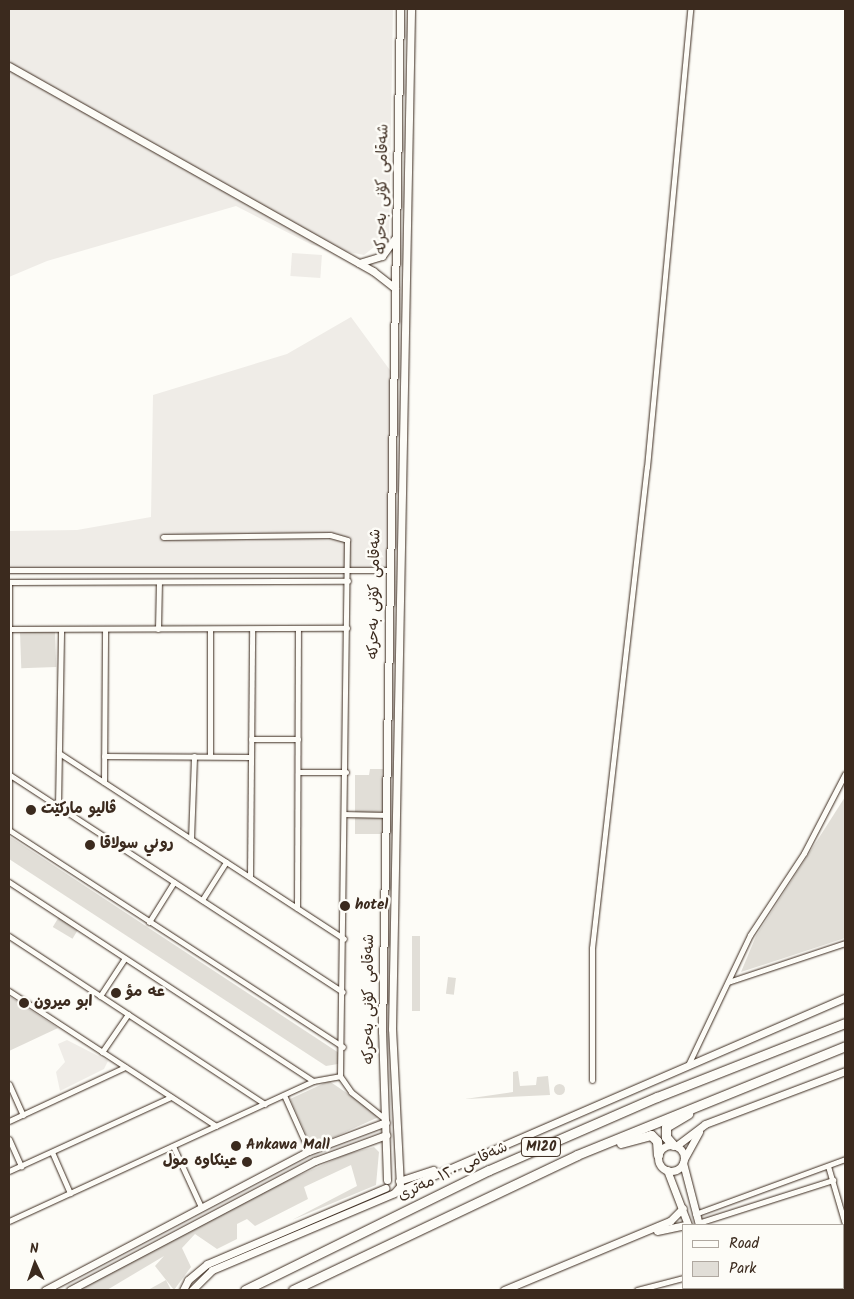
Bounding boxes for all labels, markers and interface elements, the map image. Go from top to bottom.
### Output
street label: شەقامی کۆنی بەحرکە [373,124,393,254]
street label: شەقامی کۆنی بەحرکە [365,529,385,659]
place label: ڤالیو مارکێت [41,801,116,819]
marker: ڤالیو مارکێت [25,804,37,816]
place label: روني سولاقا [100,836,174,854]
marker: روني سولاقا [84,839,96,851]
place label: hotel [355,897,388,915]
marker: hotel [339,900,351,912]
street label: شەقامی کۆنی بەحرکە [361,934,379,1064]
place label: عه مؤ [126,984,165,1002]
marker: عه مؤ [110,987,122,999]
place label: ابو ميرون [34,994,92,1012]
marker: ابو ميرون [18,997,30,1009]
road number: M120 [520,1136,562,1158]
place label: Ankawa Mall [246,1137,330,1155]
street label: شەقامی ١٢٠ مەتری [395,1139,511,1205]
marker: Ankawa Mall [230,1140,242,1152]
place label: عينكاوه مول [163,1153,237,1171]
marker: عينكاوه مول [241,1156,253,1168]
legend [682,1224,844,1289]
text: Road [729,1232,759,1256]
text: N [29,1238,39,1260]
north arrow [10,1239,60,1289]
text: Park [729,1257,756,1281]

